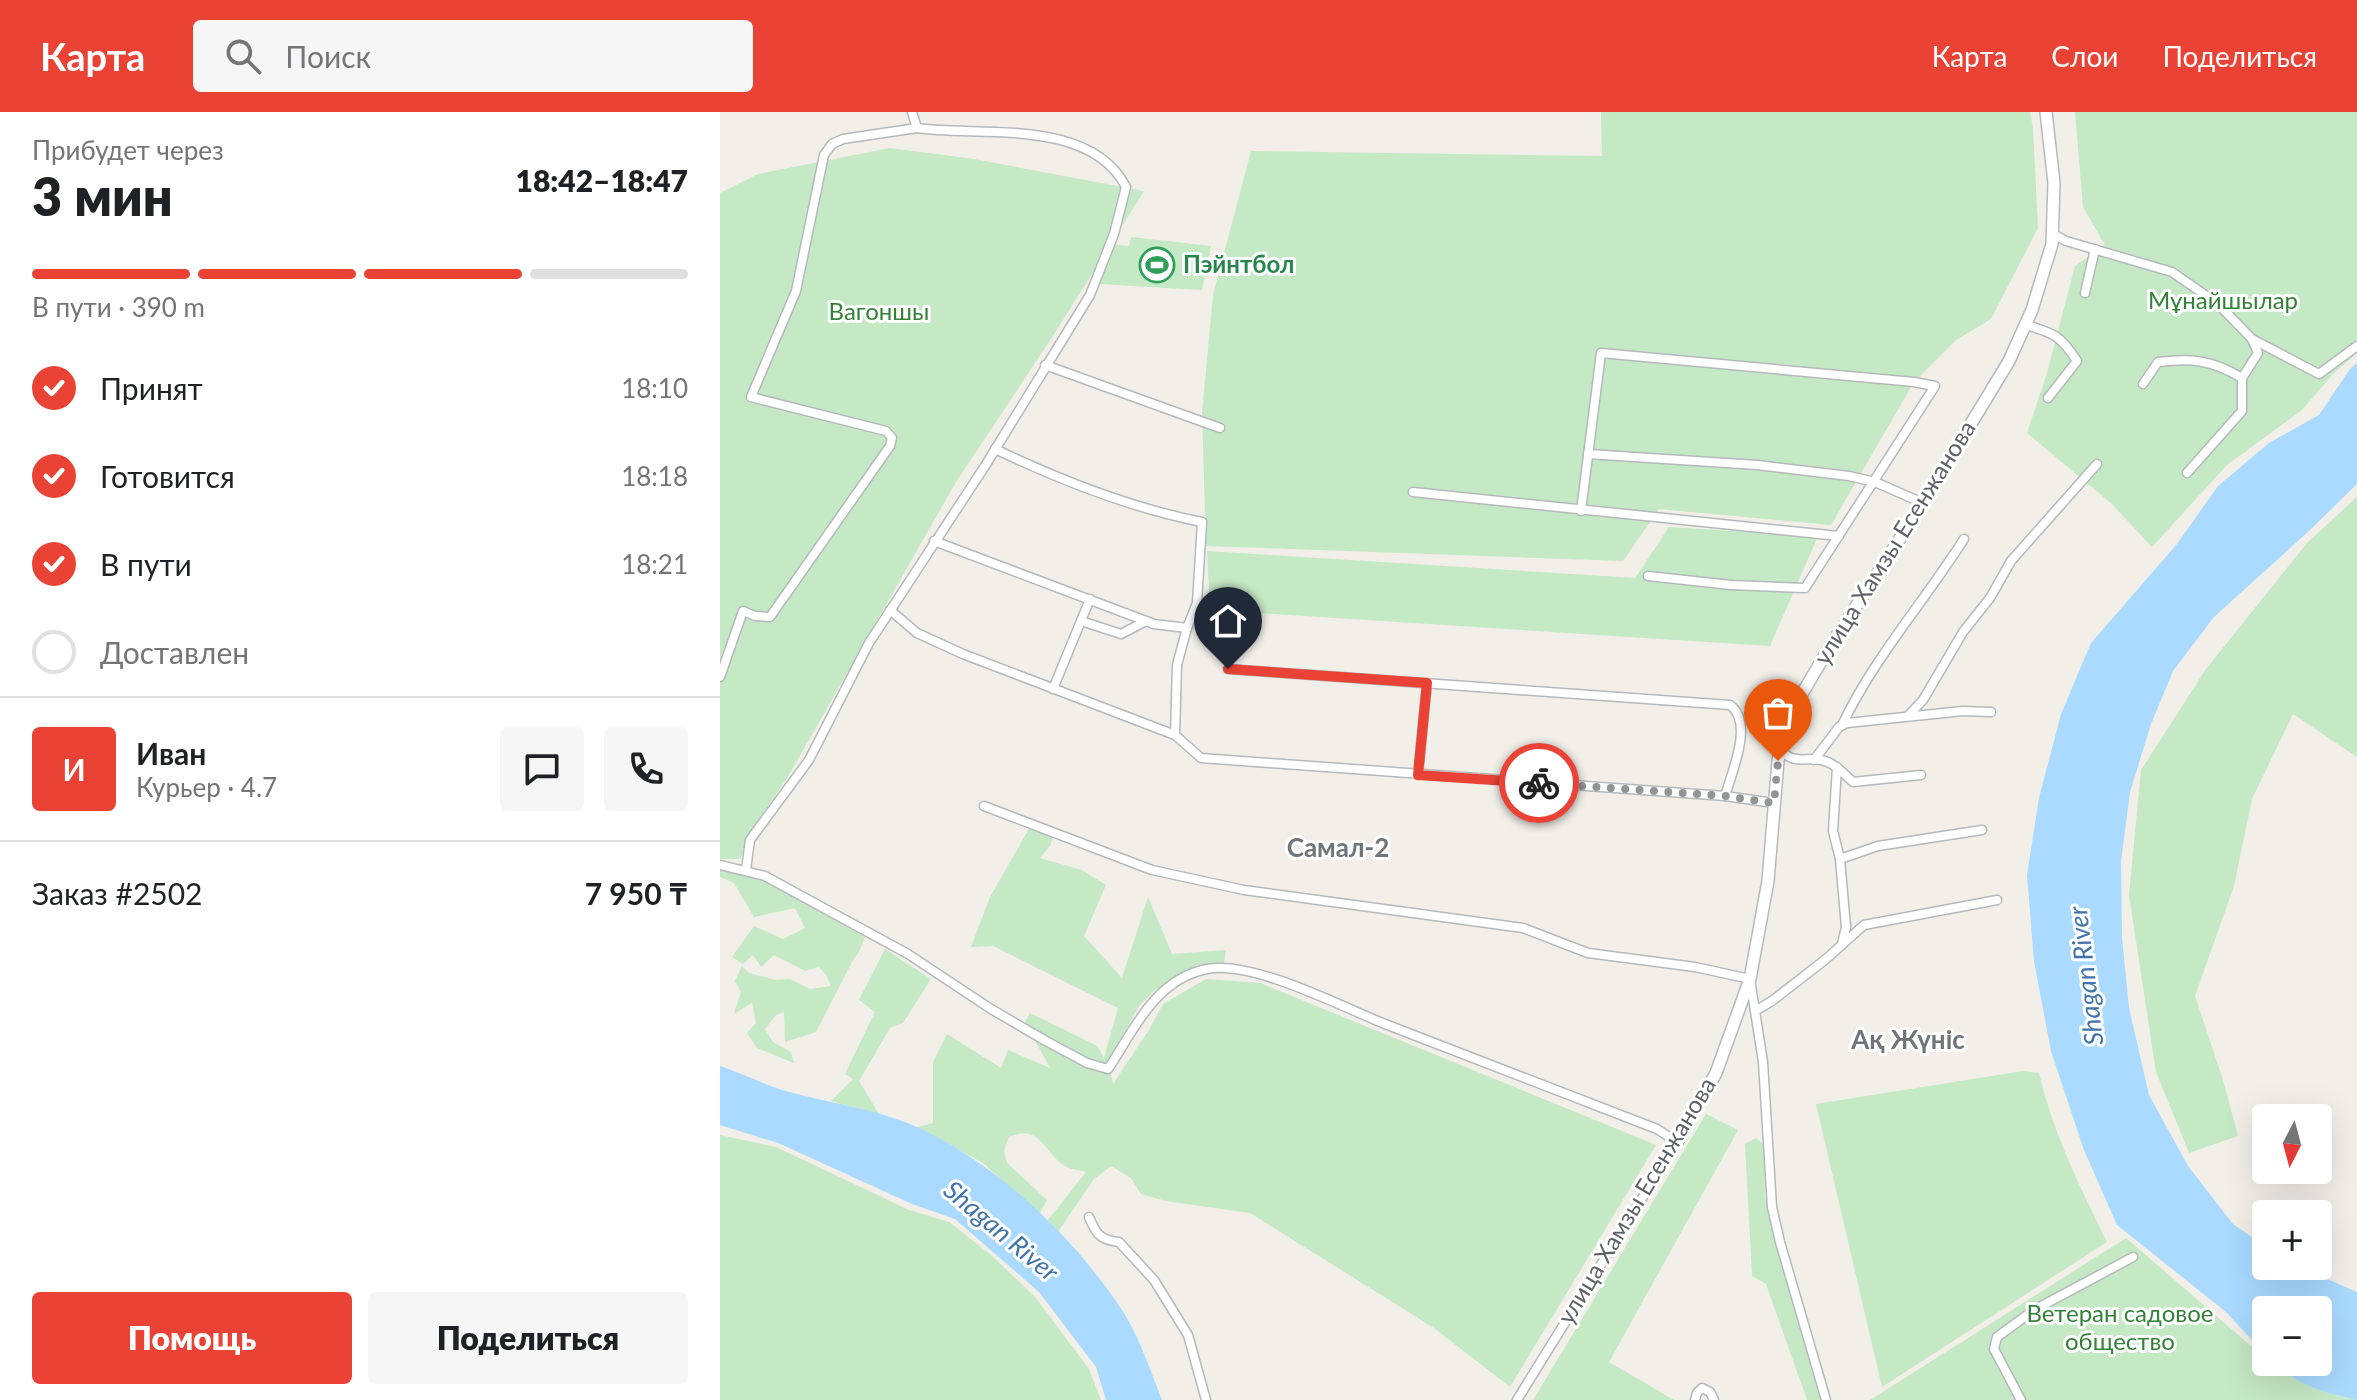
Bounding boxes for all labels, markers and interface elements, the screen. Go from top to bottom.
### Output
search box [193,20,753,92]
text: Карта [40,33,145,79]
icon: search [221,34,265,78]
text: Поиск [285,38,371,74]
text: Карта [1932,39,2007,73]
text: Слои [2051,39,2118,73]
text: Поделиться [2162,39,2317,73]
text: Прибудет через [32,134,224,166]
text: 18:42–18:47 [515,162,688,198]
text: 3 мин [32,165,173,227]
sports icon: Пэйнтбол [1138,246,1176,284]
place label: Пэйнтбол [1183,249,1294,278]
park label: Мұнайшылар [2148,285,2298,314]
text: В пути · 390 m [32,291,205,323]
park label: Вагоншы [829,296,929,325]
icon: check [32,366,76,410]
text: Принят [100,370,203,406]
text: 18:10 [621,372,688,404]
street label: улица Хамзы Есенжанова [1807,415,1981,670]
icon: check [32,454,76,498]
text: Готовится [100,458,235,494]
text: 18:18 [621,460,688,492]
icon: check [32,542,76,586]
text: В пути [100,546,192,582]
text: 18:21 [621,548,688,580]
pin [1194,587,1262,669]
icon: home [1206,599,1250,643]
text: Доставлен [100,634,249,670]
pin [1744,679,1812,761]
icon: bag [1756,691,1800,735]
button: chat [500,727,584,811]
button: phone [604,727,688,811]
text: Иван [136,735,206,771]
courier [1499,743,1579,823]
text: И [62,751,86,787]
icon: bike [1517,761,1561,805]
text: Курьер · 4.7 [136,771,277,803]
district label: Самал-2 [1287,831,1389,863]
text: Заказ #2502 [32,875,203,911]
text: 7 950 ₸ [585,875,688,911]
water label: Shagan River [2060,904,2109,1047]
district label: Ақ Жүніс [1850,1023,1965,1055]
street label: улица Хамзы Есенжанова [1550,1072,1721,1329]
north arrow [2252,1104,2332,1184]
map controls [2252,1104,2332,1376]
water label: Shagan River [938,1173,1066,1288]
button: + [2252,1200,2332,1280]
button: Помощь [32,1292,352,1384]
button: Поделиться [368,1292,688,1384]
button: − [2252,1296,2332,1376]
park label: Ветеран садовое общество [2027,1298,2214,1355]

